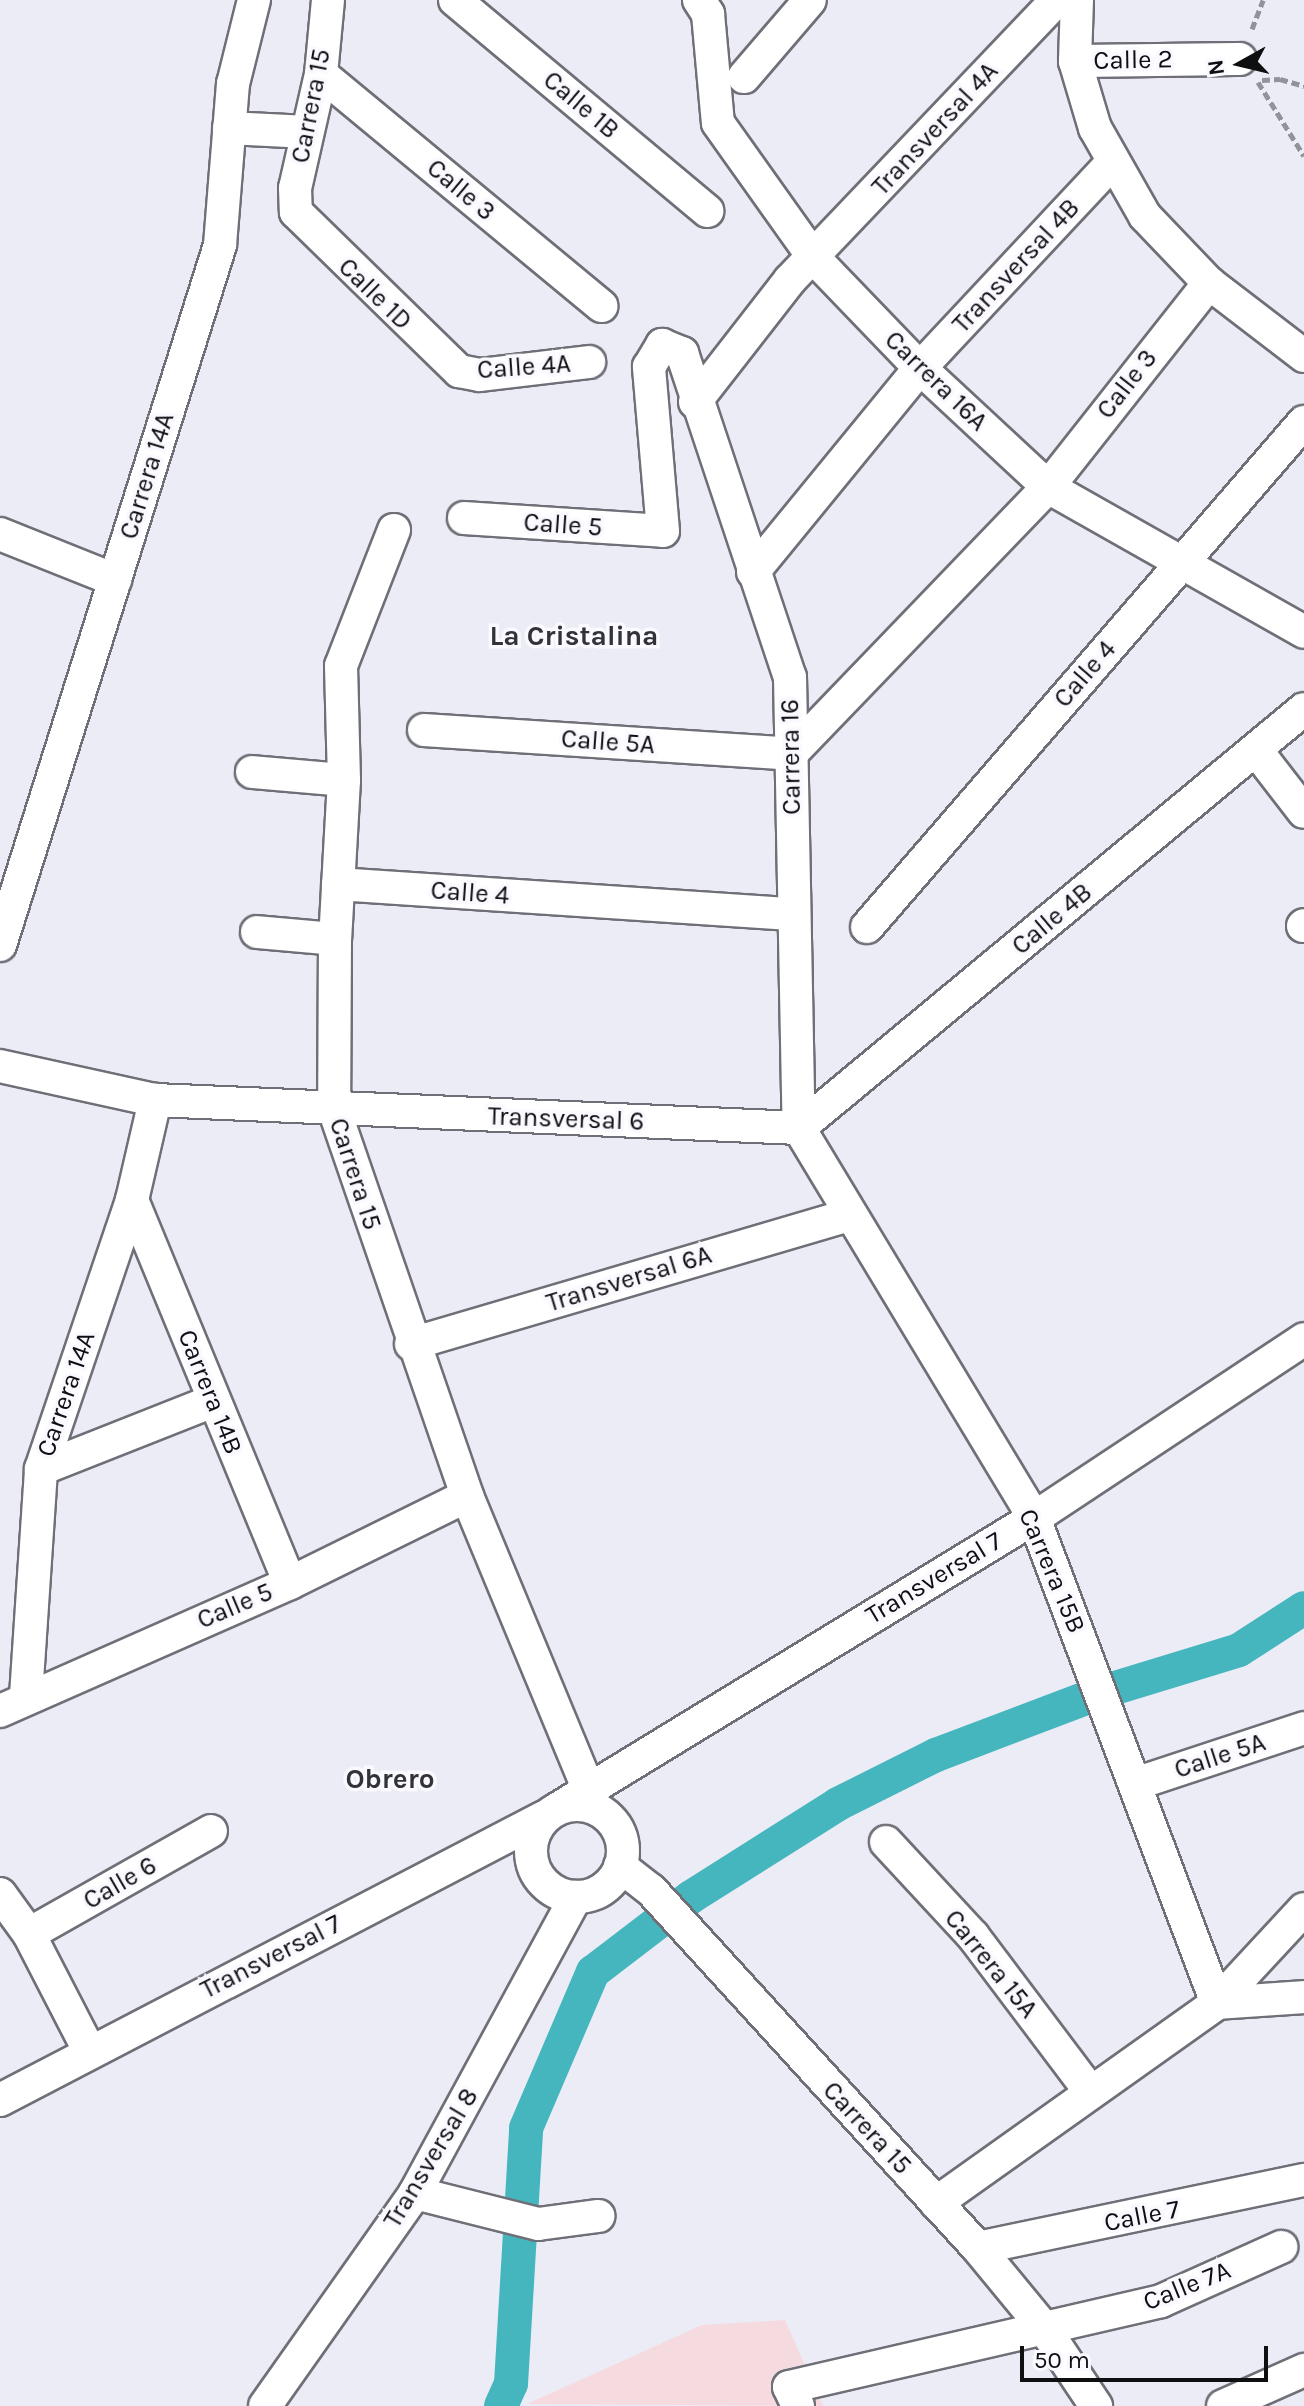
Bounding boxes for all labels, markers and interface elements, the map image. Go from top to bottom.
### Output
north arrow [1200,24,1280,104]
street label: Calle 2 [1093,44,1173,76]
street label: Carrera 15 [285,46,337,166]
street label: Transversal 4A [865,56,1005,202]
text: N [1202,58,1230,77]
street label: Calle 1B [537,64,625,146]
street label: Calle 3 [420,152,502,228]
street label: Transversal 4B [946,192,1086,340]
street label: Calle 1D [332,251,418,337]
street label: Carrera 16A [878,324,994,438]
street label: Calle 3 [1090,343,1164,425]
street label: Calle 4A [476,348,572,386]
street label: Carrera 14A [113,409,181,543]
street label: Calle 5 [523,507,603,543]
district label: La Cristalina [490,619,658,653]
street label: Calle 4 [1047,634,1123,714]
street label: Carrera 16 [774,699,808,815]
street label: Calle 5A [560,723,656,761]
street label: Calle 4 [430,875,510,911]
street label: Calle 4B [1006,877,1098,961]
street label: Transversal 6 [487,1101,645,1137]
street label: Carrera 15 [322,1114,388,1234]
street label: Transversal 6A [543,1239,715,1319]
street label: Carrera 14B [171,1325,249,1459]
street label: Carrera 14A [30,1327,102,1461]
street label: Carrera 15B [1012,1504,1092,1638]
street label: Transversal 7 [860,1525,1008,1631]
street label: Calle 5 [193,1576,277,1636]
street label: Calle 5A [1171,1727,1269,1785]
district label: Obrero [346,1762,434,1796]
street label: Calle 6 [78,1850,162,1916]
street label: Carrera 15A [938,1903,1044,2025]
street label: Transversal 7 [195,1908,347,2006]
street label: Carrera 15 [816,2075,918,2181]
street label: Transversal 8 [377,2083,485,2233]
street label: Calle 7 [1101,2193,1183,2239]
street label: Calle 7A [1139,2254,1235,2318]
scale bar [1024,2330,1272,2380]
text: 50 m [1034,2346,1090,2374]

